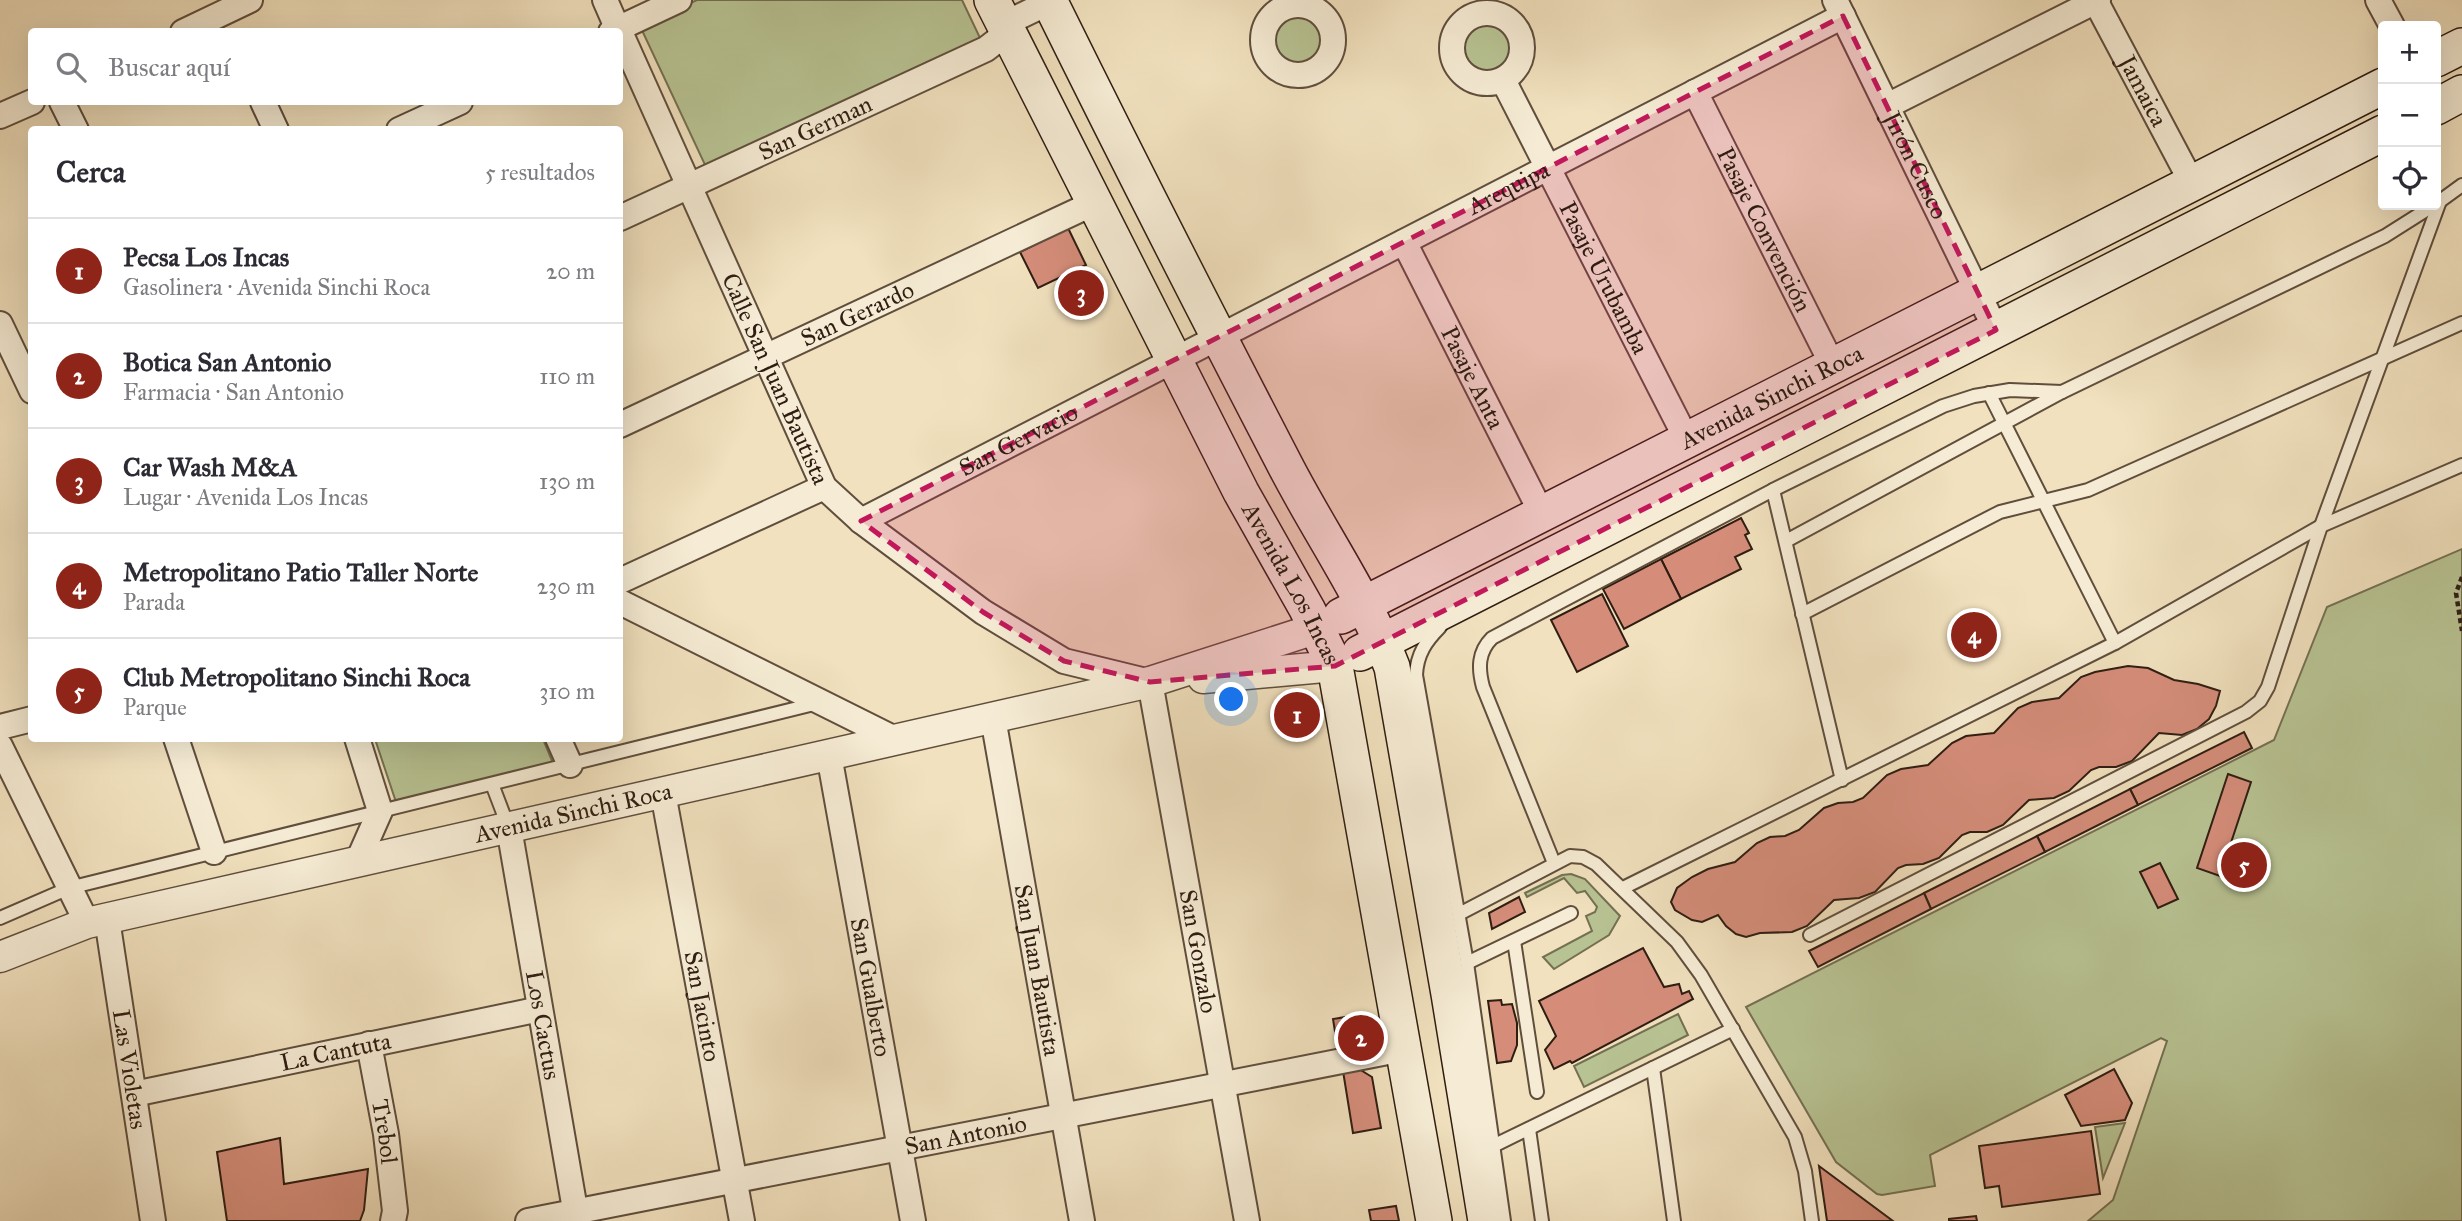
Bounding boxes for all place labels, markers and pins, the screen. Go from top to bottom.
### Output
pin: 3 [1058,267,1104,319]
pin: 4 [1951,609,1997,661]
pin: 1 [1274,689,1320,741]
pin: 5 [2221,839,2267,891]
pin: 2 [1338,1012,1384,1064]

